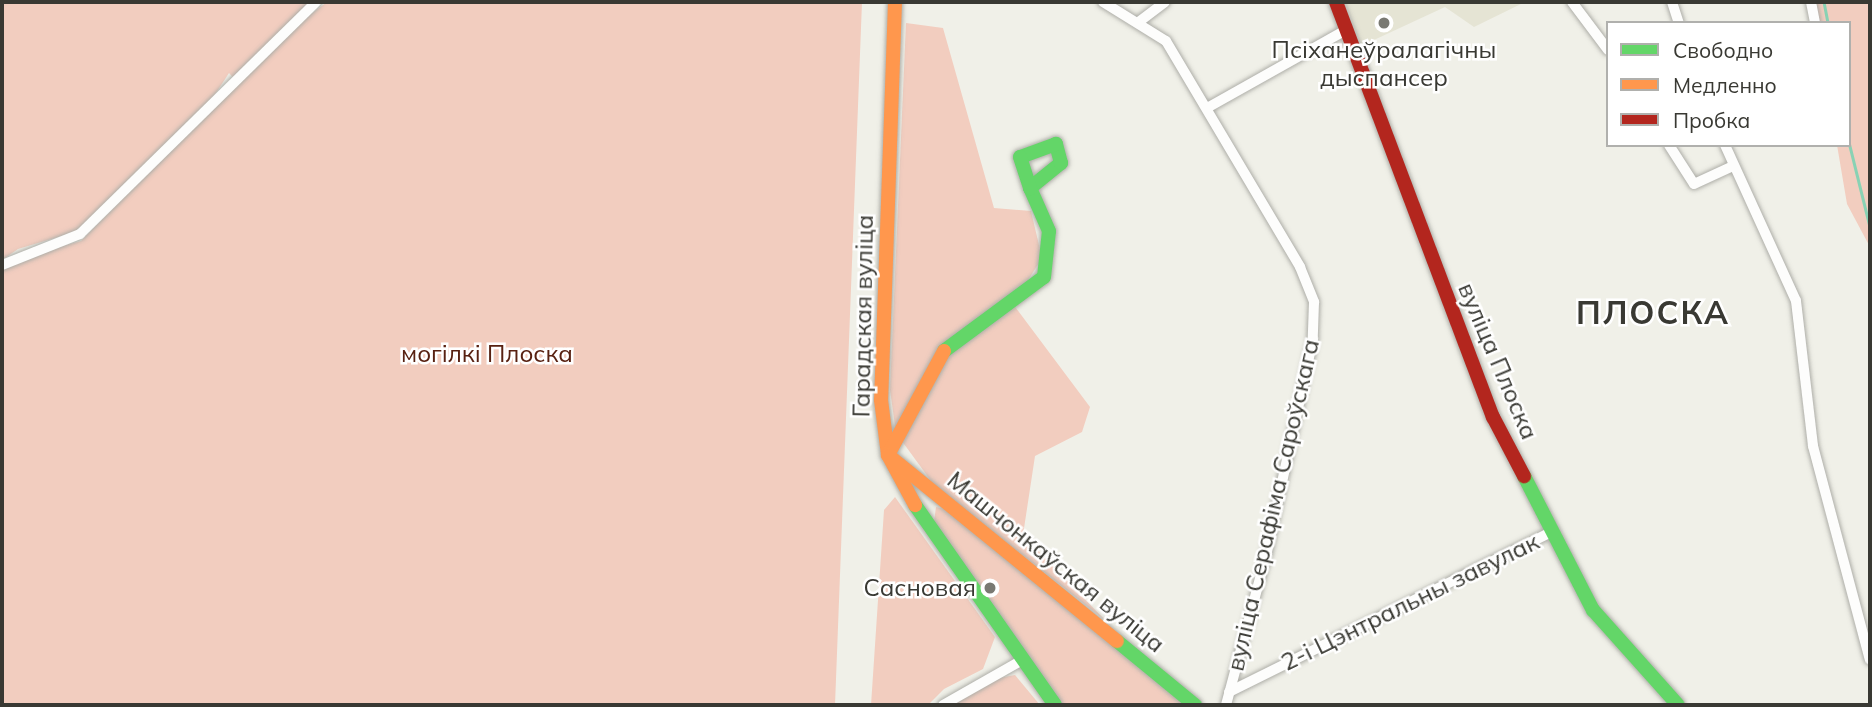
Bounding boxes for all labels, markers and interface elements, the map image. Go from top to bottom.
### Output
marker: Псіханеўралагічны дыспансер [1374,13,1394,33]
legend [1606,21,1851,147]
place label: Псіханеўралагічны дыспансер [1272,36,1496,92]
text: Свободно [1673,37,1773,63]
text: Медленно [1673,72,1777,98]
text: Пробка [1673,107,1750,133]
street label: Гарадская вуліца [847,214,879,418]
street label: вуліца Плоска [1452,278,1544,444]
district label: ПЛОСКА [1577,293,1729,331]
street label: вуліца Серафіма Сароўскага [1221,336,1325,674]
park label: могілкі Плоска [401,340,573,368]
street label: Машчонкаўская вуліца [942,465,1170,659]
street label: 2-і Цэнтральны завулак [1276,527,1544,677]
place label: Сасновая [864,574,976,602]
marker: Сасновая [982,580,998,596]

